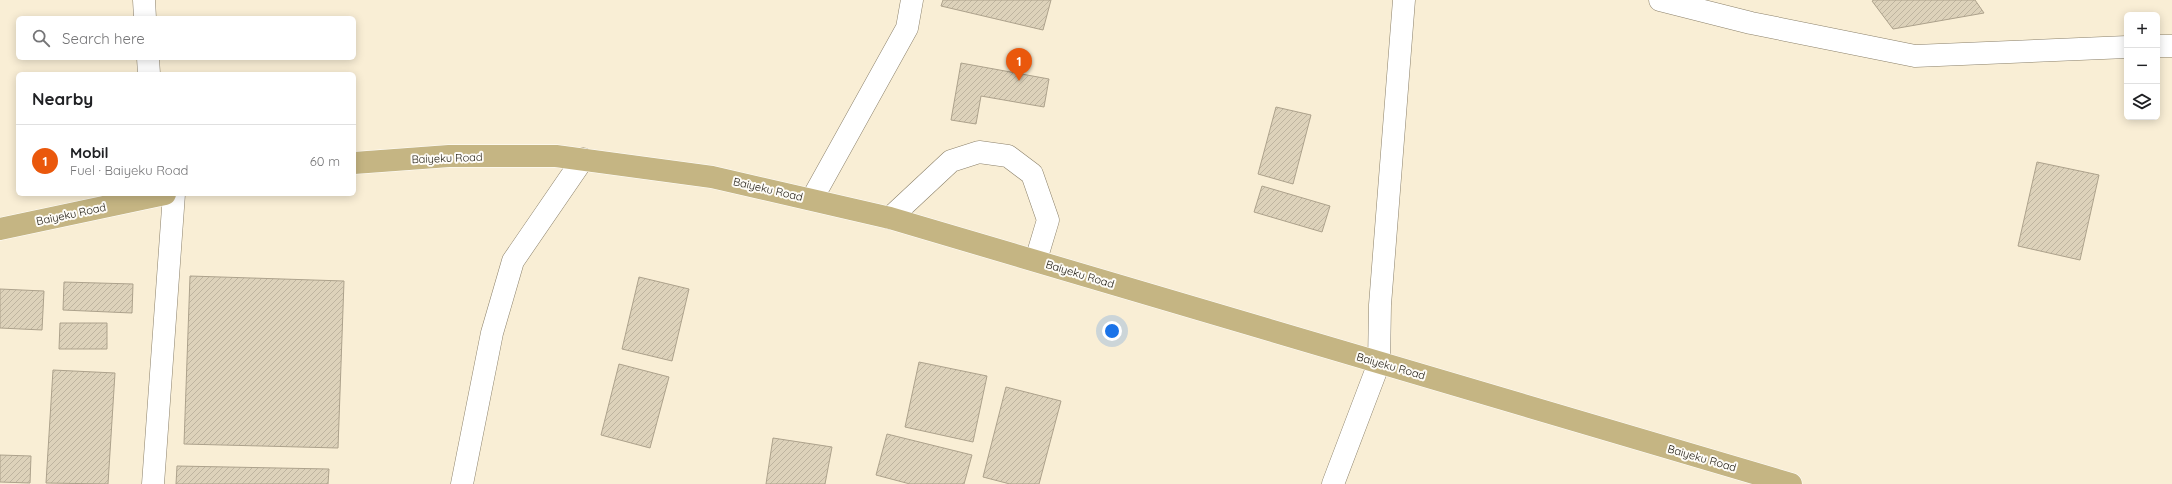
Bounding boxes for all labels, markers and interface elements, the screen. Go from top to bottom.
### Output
map controls [2124,12,2160,120]
button: + [2124,12,2160,48]
search box [16,16,356,60]
icon: search [30,27,52,49]
text: Search here [62,29,145,48]
pin: 1 [1006,48,1032,81]
button: − [2124,48,2160,84]
button: layers [2124,84,2160,120]
text: Nearby [32,88,93,109]
text: Mobil [70,143,109,162]
street label: Baiyeku Road [411,150,483,166]
text: 1 [42,153,48,169]
text: 60 m [310,153,340,169]
text: Fuel · Baiyeku Road [70,162,188,178]
street label: Baiyeku Road [732,174,804,204]
street label: Baiyeku Road [35,200,107,228]
street label: Baiyeku Road [1044,257,1116,291]
your location [1102,321,1122,341]
street label: Baiyeku Road [1355,349,1427,383]
street label: Baiyeku Road [1666,441,1738,475]

